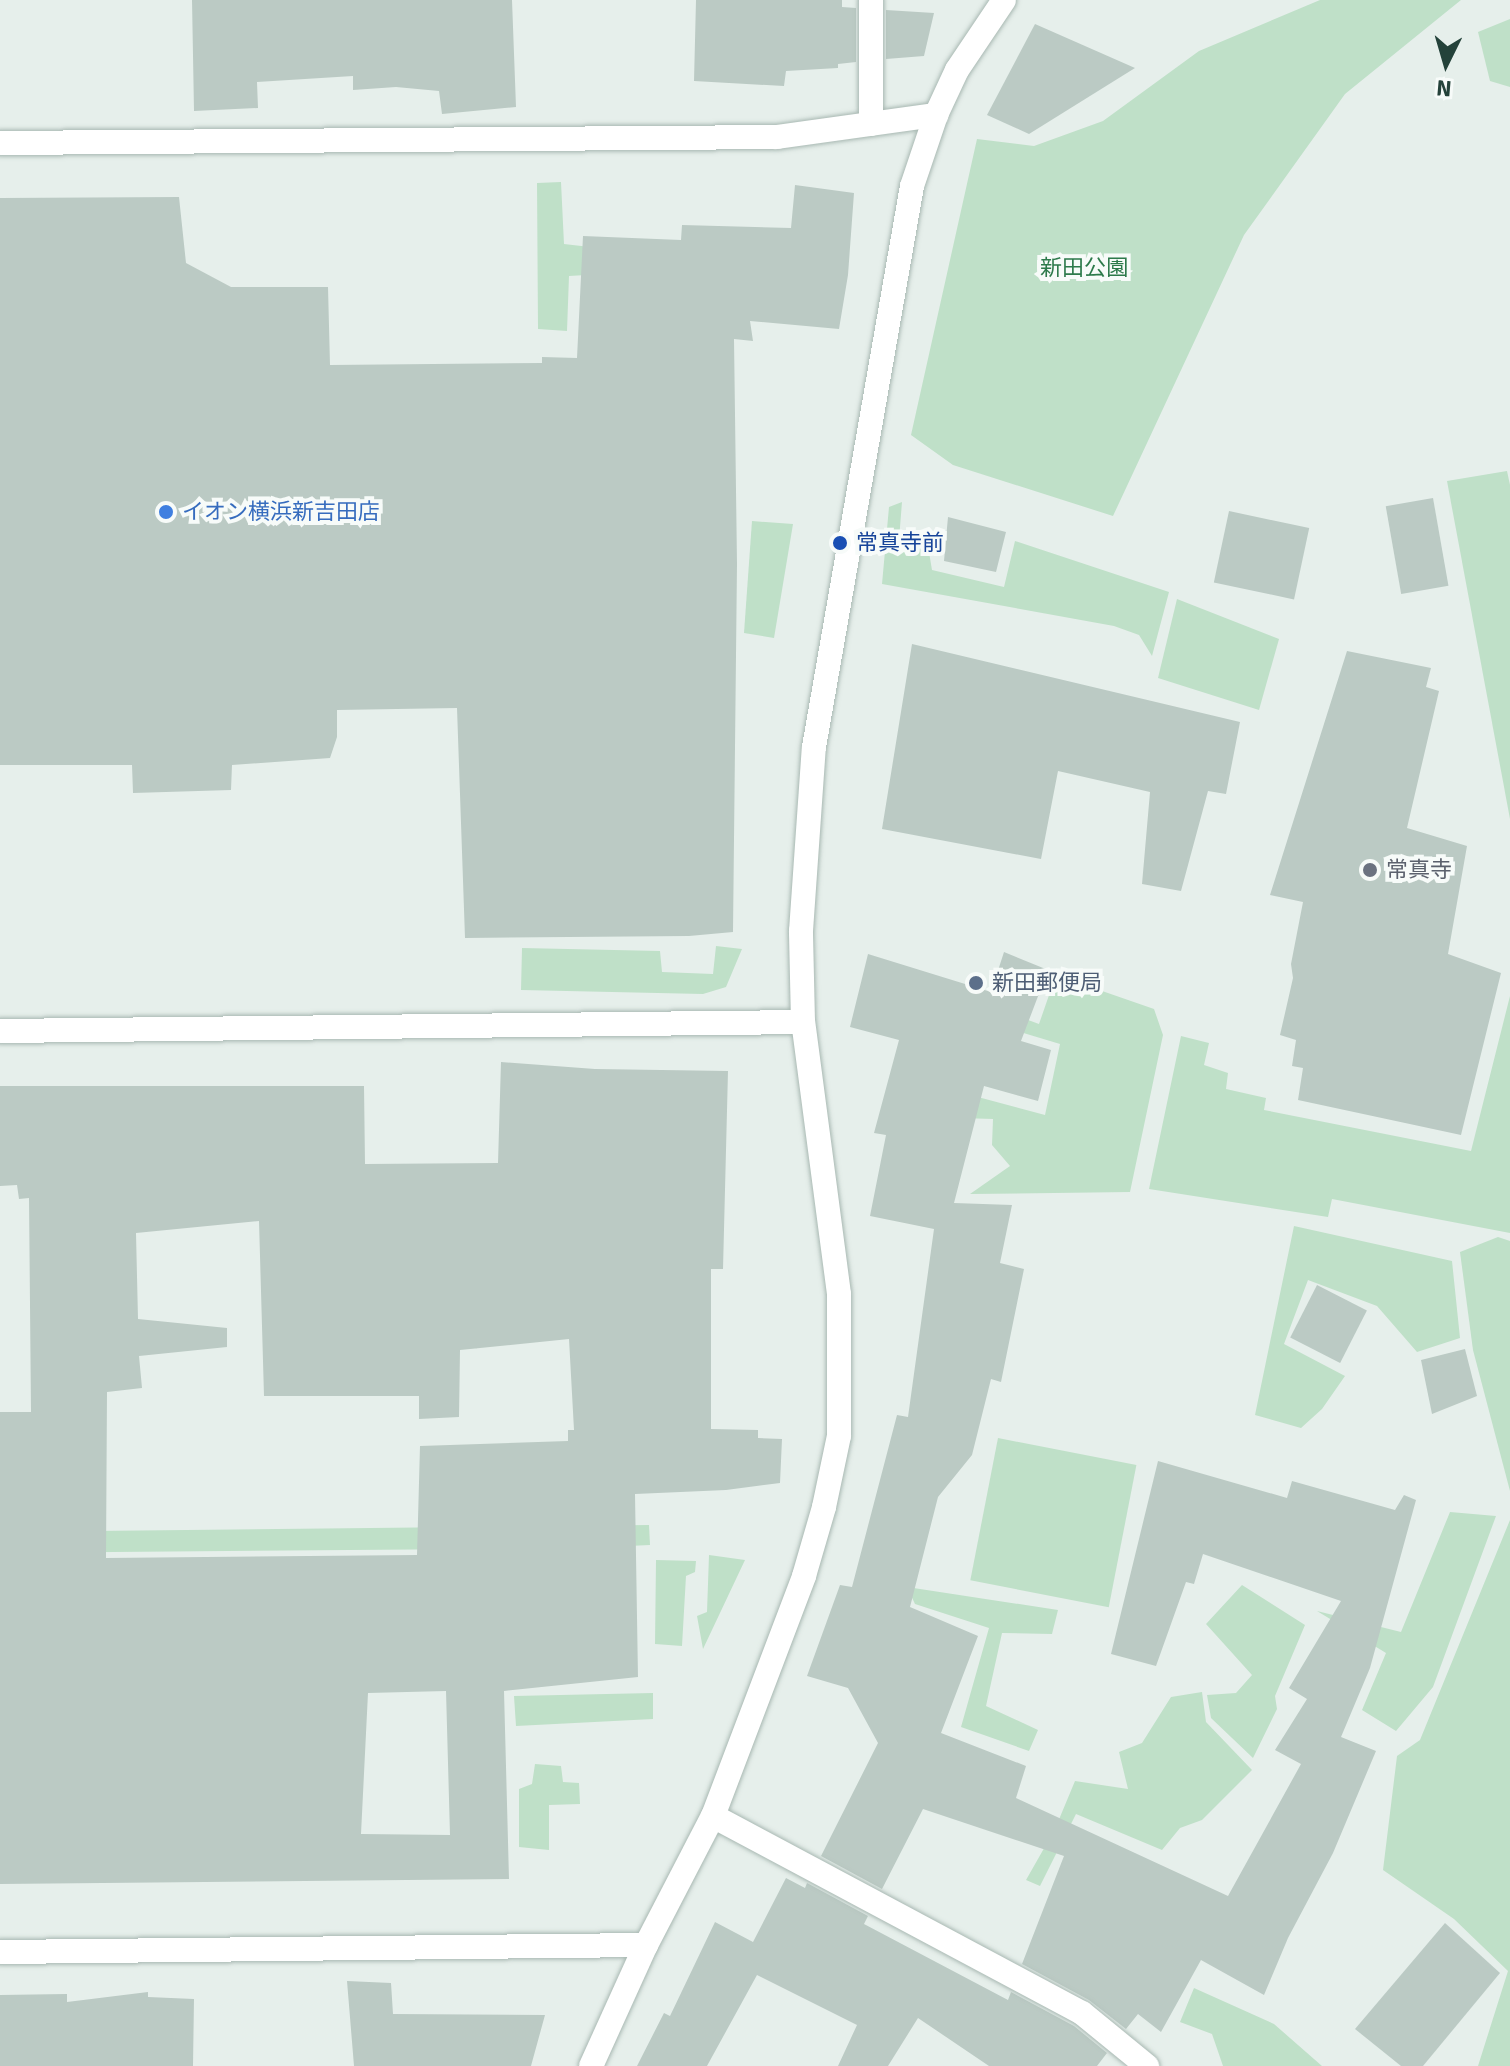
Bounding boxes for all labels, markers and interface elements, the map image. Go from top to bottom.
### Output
north arrow [1406,24,1486,104]
text: N [1435,74,1453,103]
park label: 新田公園 [1040,255,1128,281]
place label: イオン横浜新吉田店 [182,499,380,525]
marker: イオン横浜新吉田店 [157,503,175,521]
place label: 常真寺前 [856,530,944,556]
marker: 常真寺前 [831,534,849,552]
place label: 常真寺 [1386,857,1452,883]
marker: 常真寺 [1361,861,1379,879]
place label: 新田郵便局 [992,970,1102,996]
marker: 新田郵便局 [967,974,985,992]

